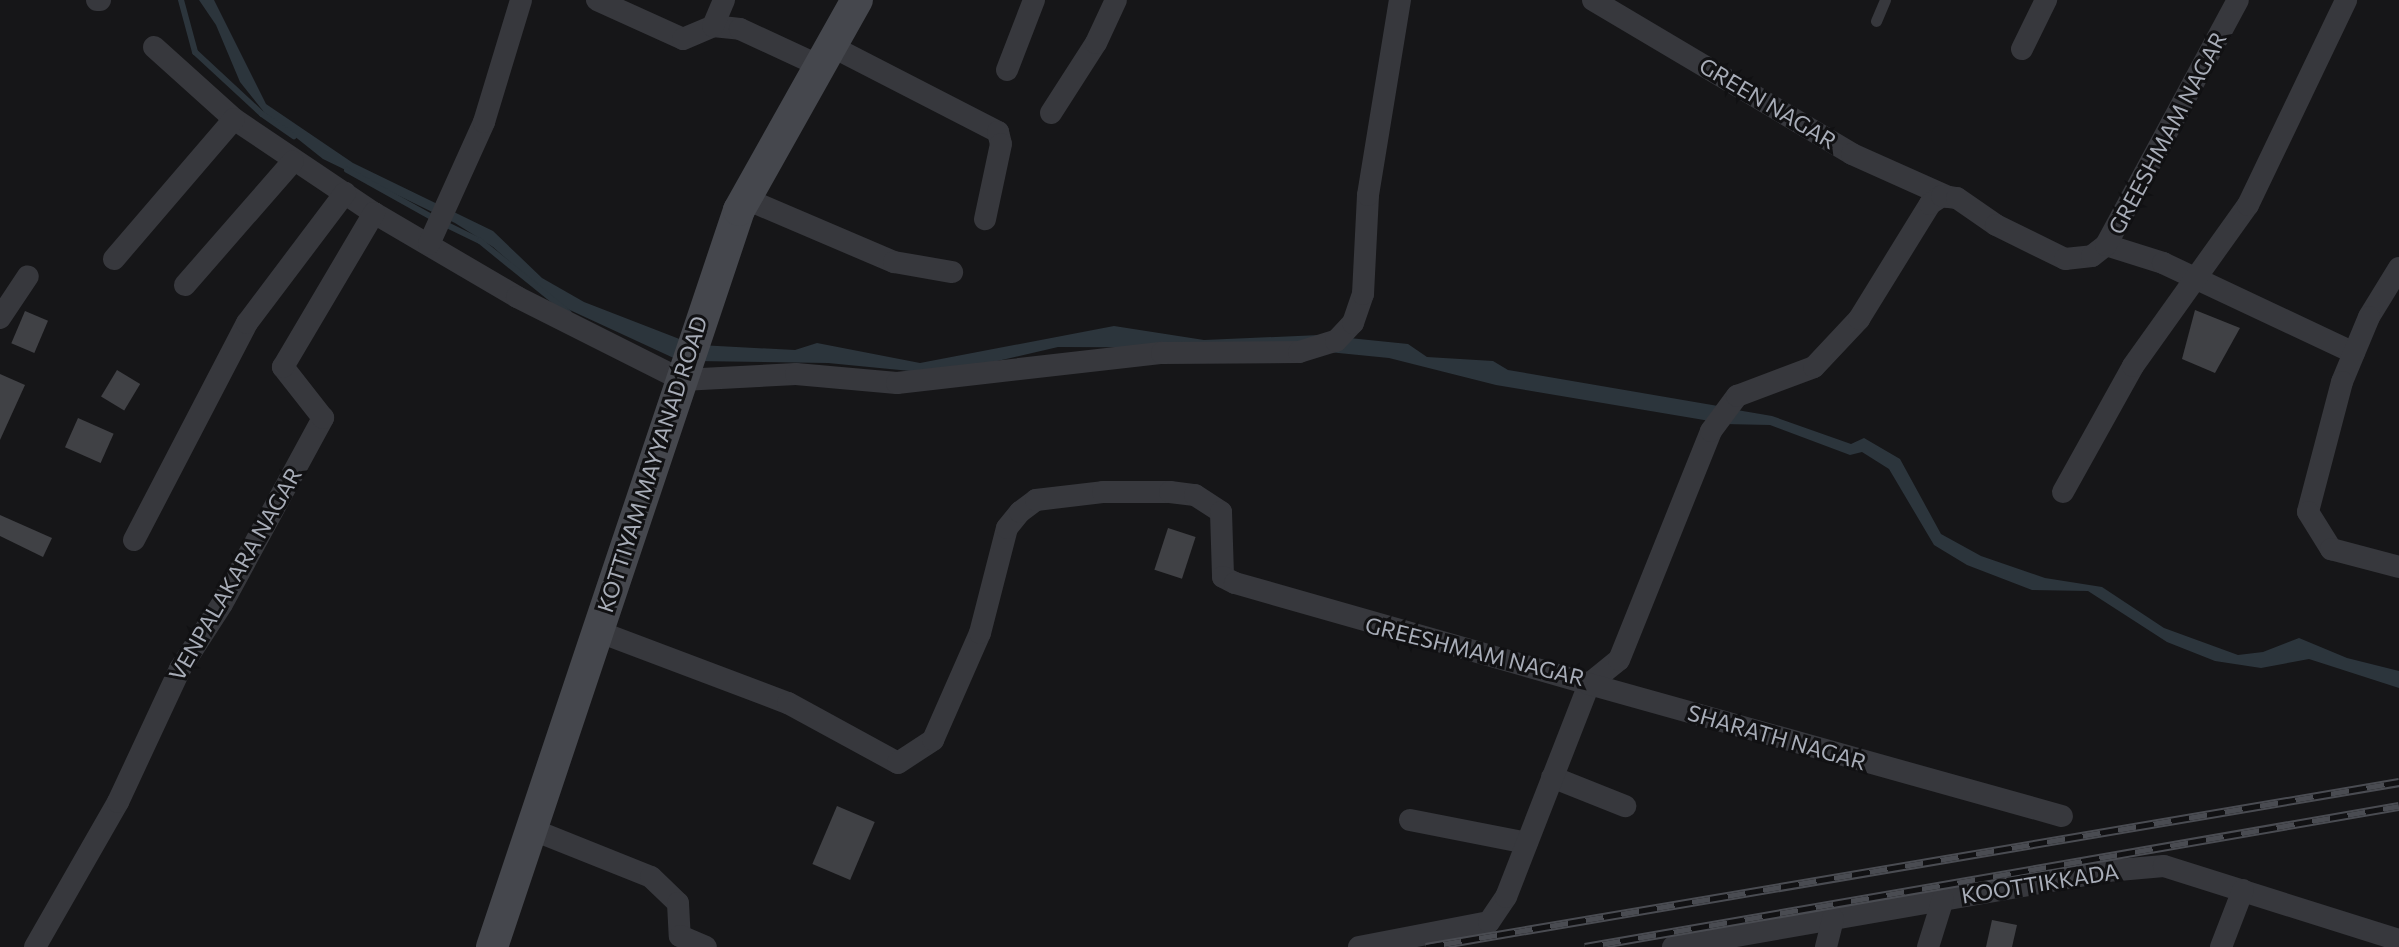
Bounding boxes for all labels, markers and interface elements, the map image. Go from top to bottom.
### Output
street label: GREESHMAM NAGAR [2103,27,2231,239]
street label: GREEN NAGAR [1695,52,1841,154]
street label: KOTTIYAM MAYYANAD ROAD [592,312,712,616]
street label: VENPALAKARA NAGAR [163,463,307,685]
street label: GREESHMAM NAGAR [1363,611,1587,691]
street label: SHARATH NAGAR [1685,699,1869,775]
street label: KOOTTIKKADA [1959,858,2121,908]

